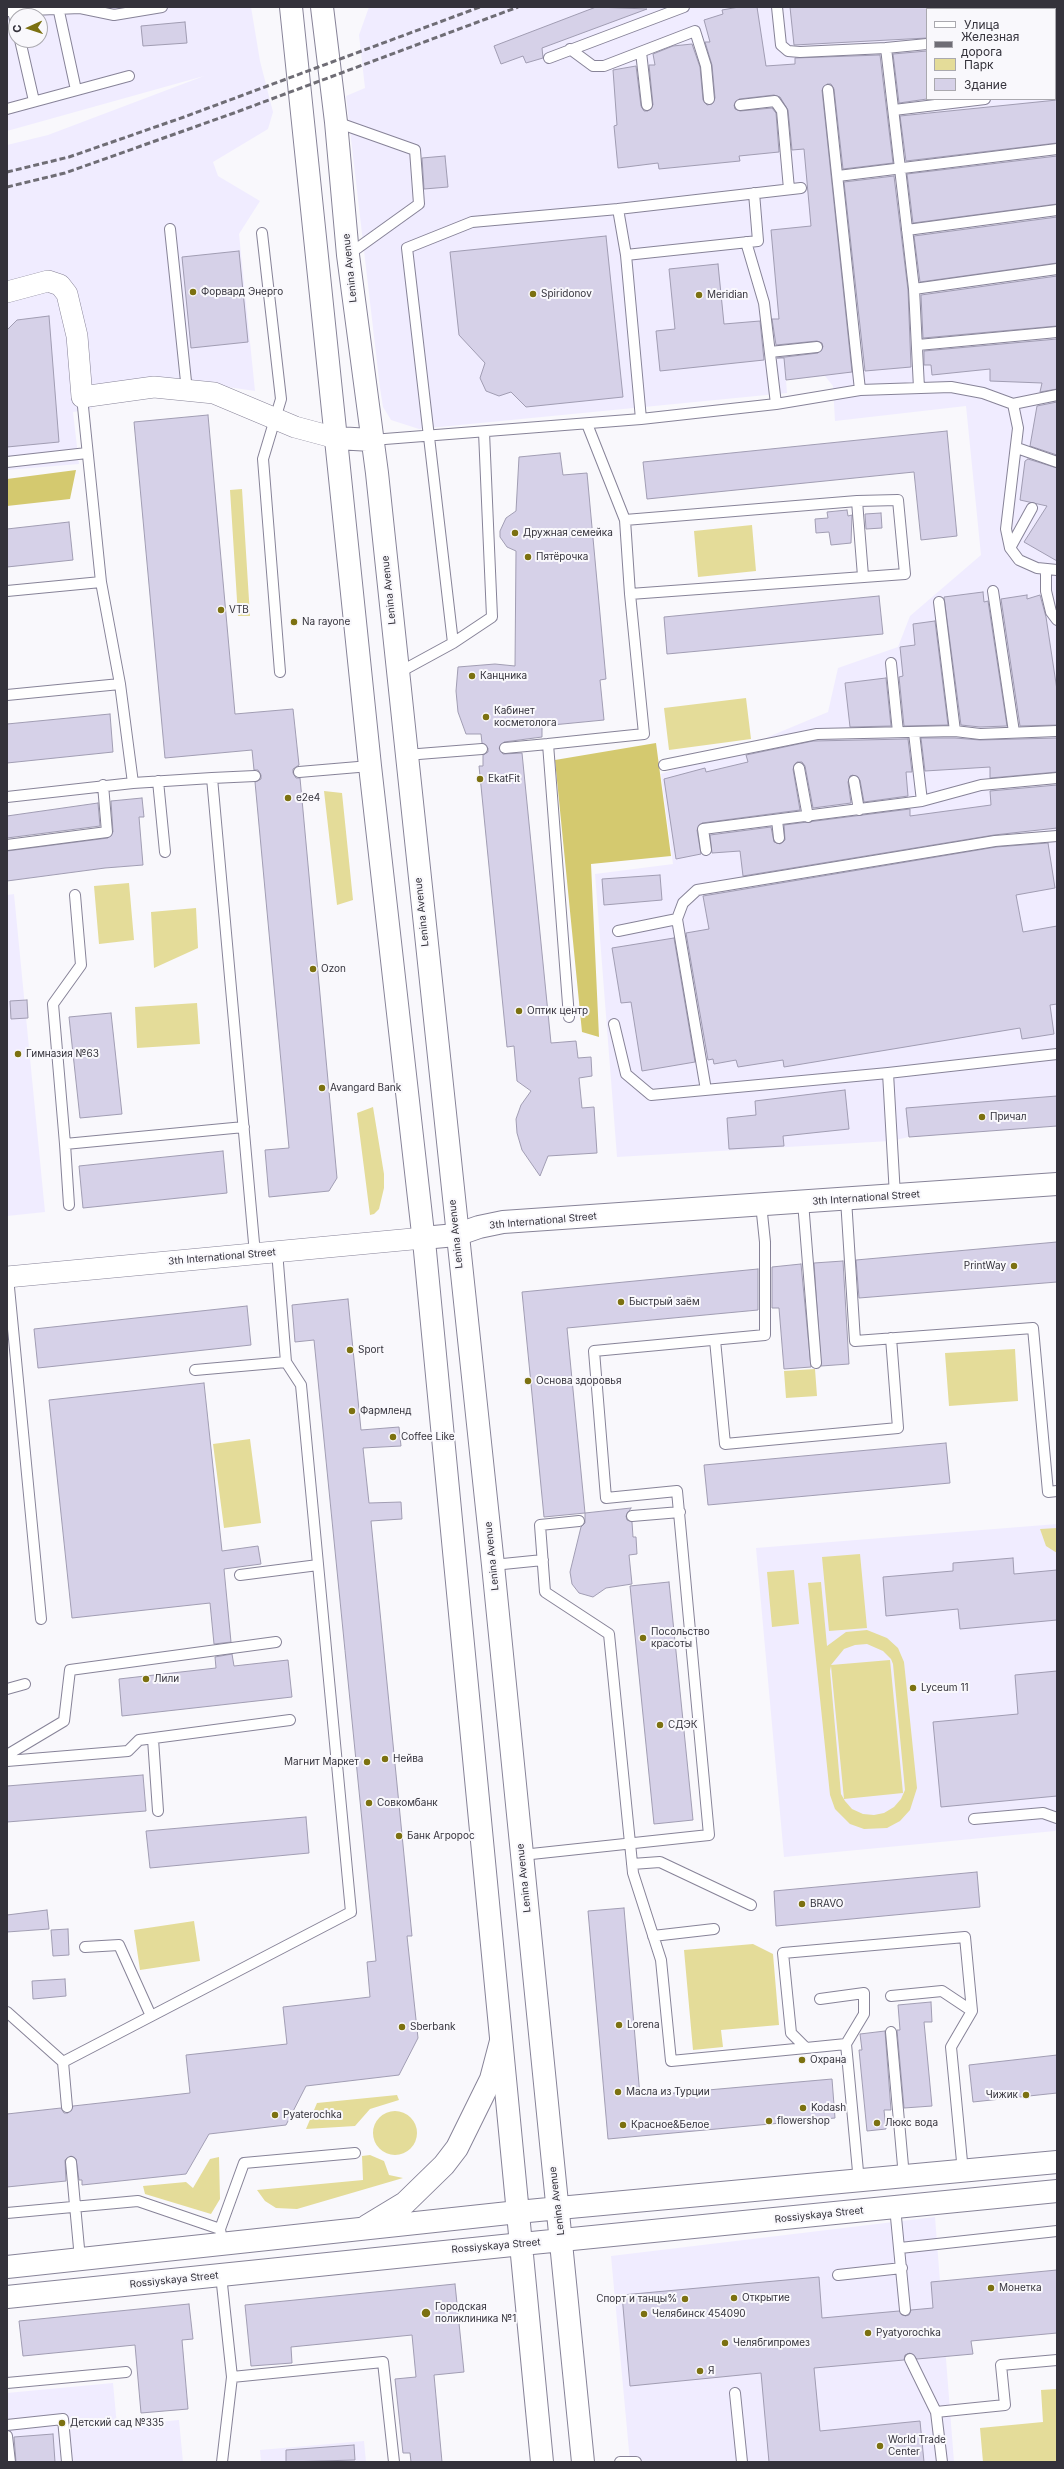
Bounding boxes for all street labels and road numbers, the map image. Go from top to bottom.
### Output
street label: Lenina Avenue [340,233,360,303]
street label: Lenina Avenue [379,555,399,625]
street label: Lenina Avenue [412,877,432,947]
street label: 3th International Street [812,1188,920,1208]
street label: Lenina Avenue [446,1199,466,1269]
street label: 3th International Street [489,1210,597,1232]
street label: 3th International Street [168,1246,276,1268]
street label: Lenina Avenue [482,1521,502,1591]
street label: Lenina Avenue [514,1843,534,1913]
street label: Lenina Avenue [547,2166,567,2236]
street label: Rossiyskaya Street [774,2204,864,2226]
street label: Rossiyskaya Street [451,2236,541,2256]
street label: Rossiyskaya Street [129,2269,219,2291]

